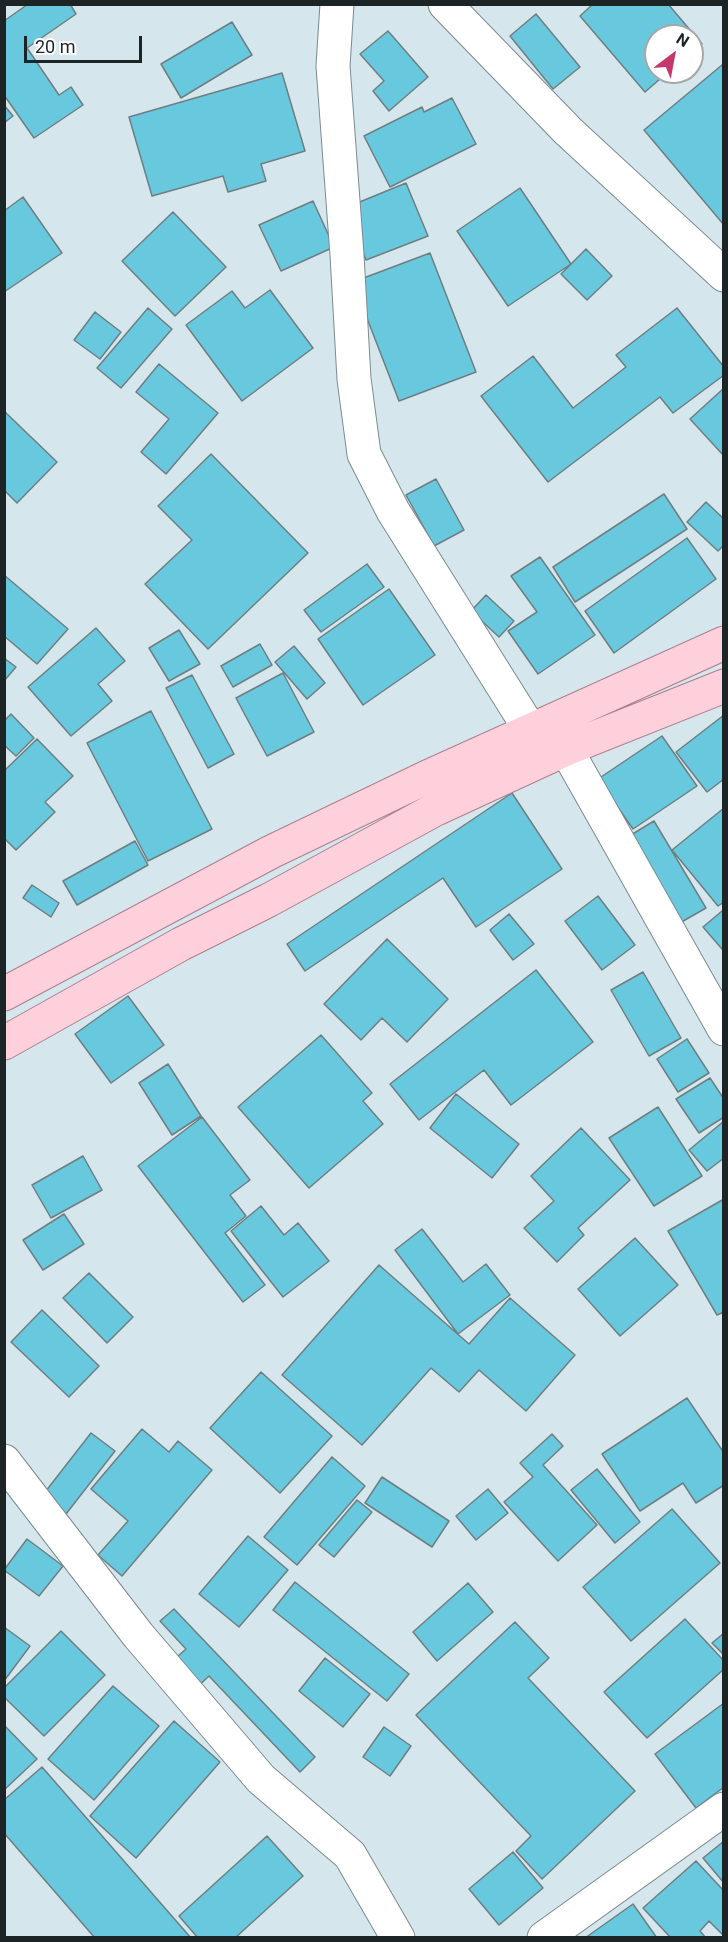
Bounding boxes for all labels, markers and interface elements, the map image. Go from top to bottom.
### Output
scale bar [27,24,146,62]
north arrow [644,24,704,84]
text: N [673,29,693,51]
text: 20 m [35,36,75,57]

